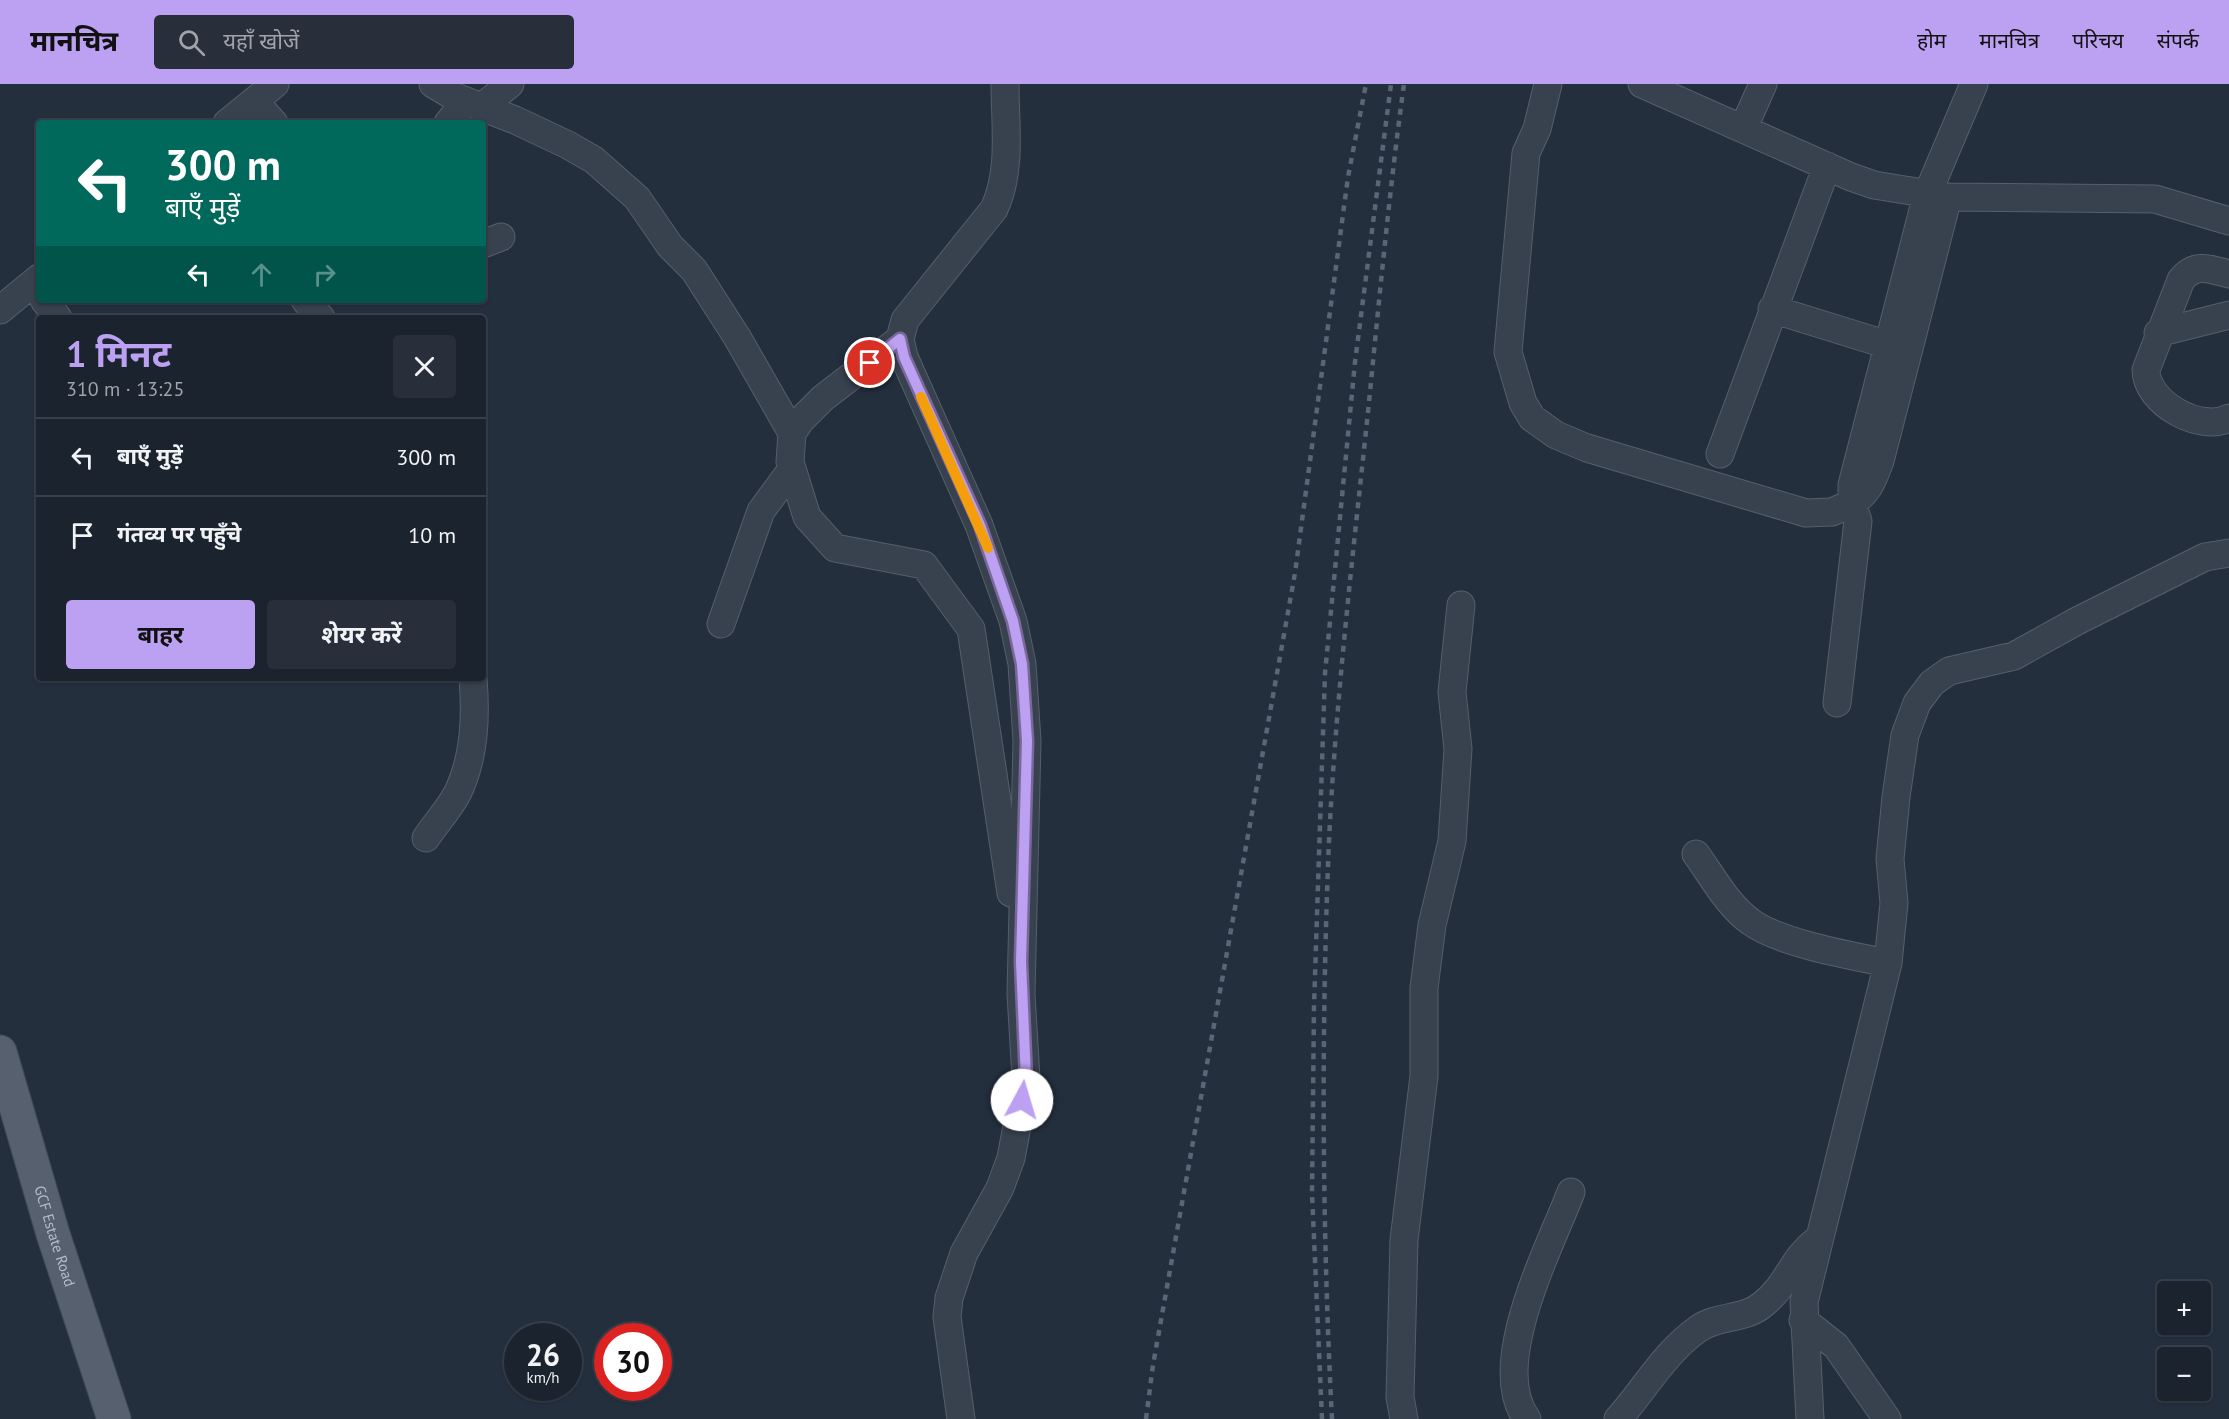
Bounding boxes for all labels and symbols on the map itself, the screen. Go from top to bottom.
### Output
pin [844,337,895,388]
position arrow [990,1068,1054,1132]
street label: GCF Estate Road [30,1183,80,1289]
speed limit sign: 30 [594,1323,672,1401]

